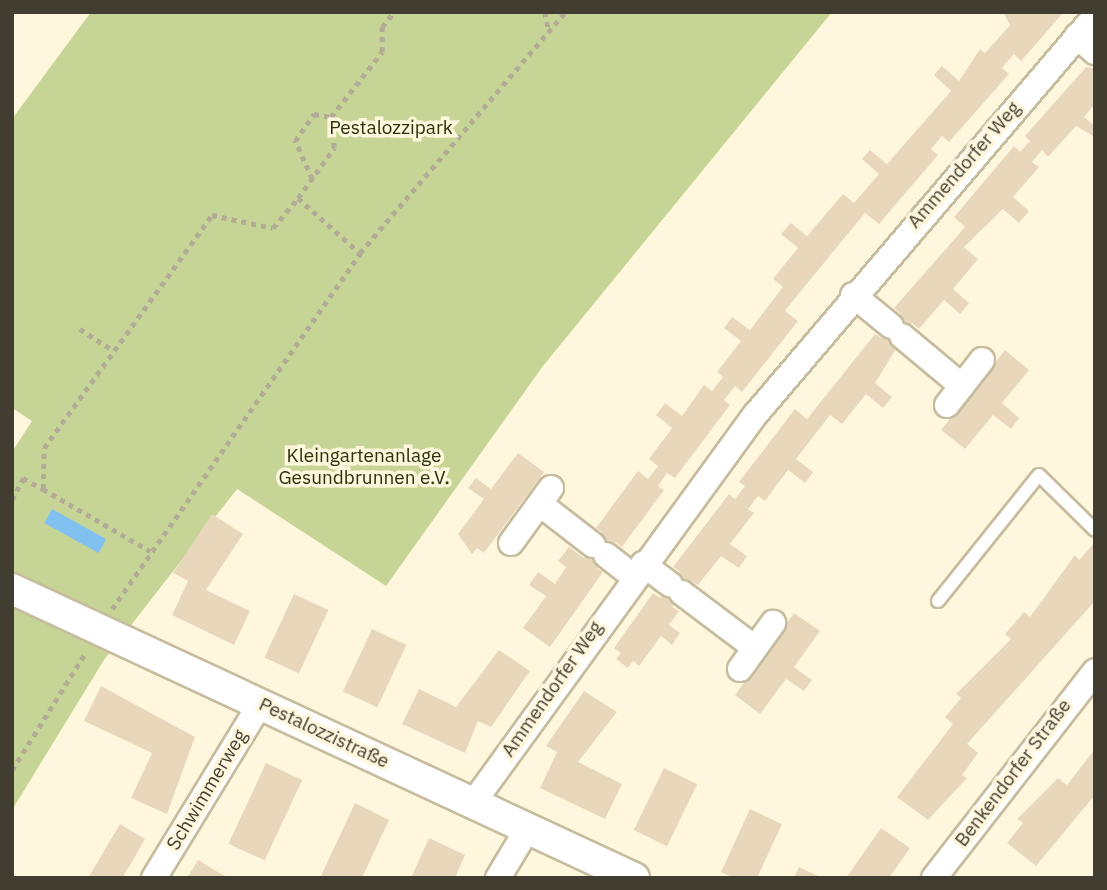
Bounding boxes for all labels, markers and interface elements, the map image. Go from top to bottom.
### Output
street label: Ammendorfer Weg [903,97,1025,233]
park label: Pestalozzipark [329,117,453,139]
park label: Kleingartenanlage Gesundbrunnen e.V. [278,445,450,489]
street label: Ammendorfer Weg [497,617,607,761]
street label: Pestalozzistraße [255,693,393,773]
street label: Benkendorfer Straße [950,695,1076,851]
street label: Schwimmerweg [162,726,252,854]

